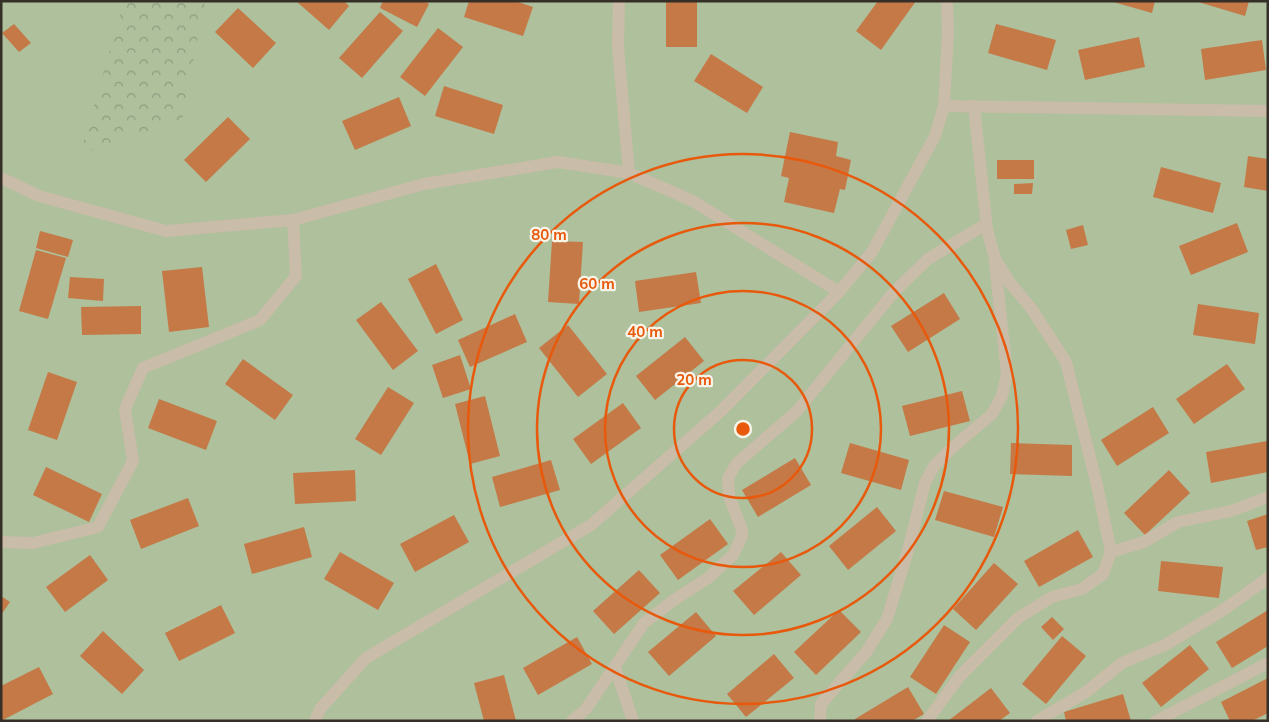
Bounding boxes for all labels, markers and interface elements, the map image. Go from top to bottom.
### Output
text: 80 m [531,225,567,244]
text: 60 m [579,274,615,293]
text: 40 m [627,322,663,341]
text: 20 m [676,370,712,389]
centre of rings [734,420,752,438]

